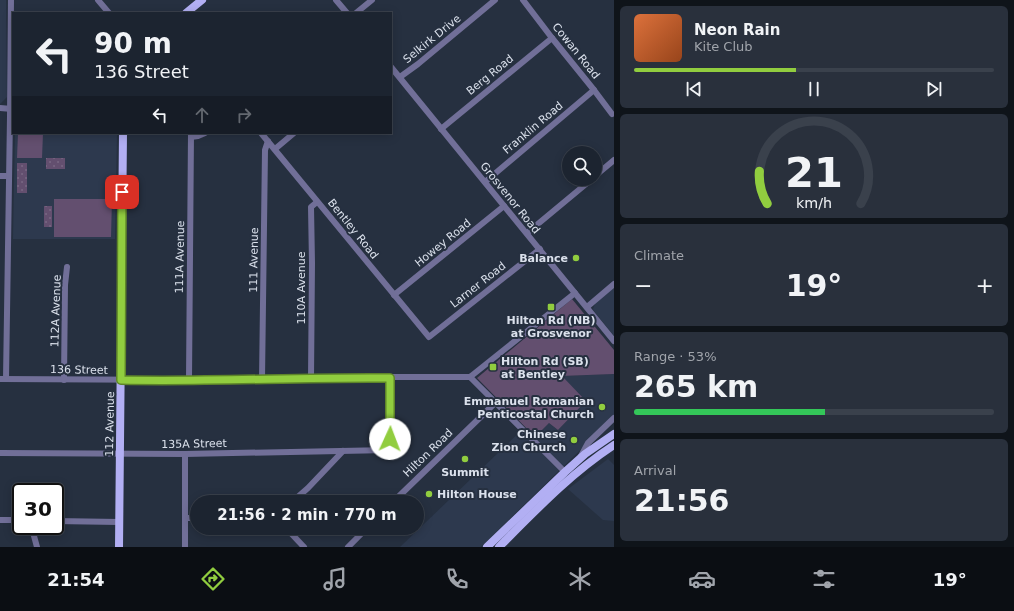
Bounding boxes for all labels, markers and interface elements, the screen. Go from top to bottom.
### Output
street label: Selkirk Drive [401,12,463,66]
street label: Cowan Road [549,20,603,82]
text: Neon Rain [694,21,780,39]
text: 90 m [94,27,172,60]
icon: left [28,28,80,80]
text: Kite Club [694,39,753,54]
street label: Berg Road [464,52,516,98]
text: 136 Street [94,61,189,82]
icon: previous [683,78,705,100]
icon: pause [803,78,825,100]
icon: next [923,78,945,100]
street label: Franklin Road [500,99,566,157]
icon: left [149,104,171,126]
icon: ahead [191,104,213,126]
icon: right [233,104,255,126]
map controls [562,146,602,186]
button: search [562,146,602,186]
text: 21 [785,148,843,197]
street label: Grosvenor Road [477,160,543,236]
pin [105,175,139,209]
icon: arrive [111,181,133,203]
text: km/h [796,194,832,210]
street label: Bentley Road [325,197,381,261]
street label: Howey Road [412,216,474,270]
street label: 111A Avenue [173,220,187,294]
street label: 111 Avenue [247,227,261,293]
text: Climate [634,248,684,263]
street label: 110A Avenue [295,251,308,324]
place label: Balance [519,252,568,265]
marker: Balance [571,253,581,263]
street label: Larner Road [448,259,508,311]
text: 19° [786,268,842,303]
text: − [634,273,652,298]
text: + [976,273,994,298]
street label: 112A Avenue [48,274,64,348]
marker: Hilton Rd (NB) at Grosvenor [546,302,556,312]
place label: Hilton Rd (NB) at Grosvenor [506,314,596,340]
text: Range · 53% [634,349,717,364]
place label: Hilton Rd (SB) at Bentley [501,355,589,381]
marker: Hilton Rd (SB) at Bentley [488,362,498,372]
street label: 136 Street [50,363,109,377]
text: 265 km [634,369,758,404]
street label: 112 Avenue [103,391,117,457]
place label: Emmanuel Romanian Penticostal Church [464,395,594,421]
marker: Emmanuel Romanian Penticostal Church [597,402,607,412]
position arrow [369,418,411,460]
street label: Hilton Road [401,426,455,480]
place label: Chinese Zion Church [492,428,566,454]
marker: Chinese Zion Church [569,435,579,445]
street label: 135A Street [161,437,228,451]
marker: Summit [460,454,470,464]
text: Arrival [634,463,676,478]
place label: Summit [441,466,489,479]
speed limit sign: 30 [12,483,64,535]
text: 21:56 [634,483,730,518]
place label: Hilton House [437,488,517,501]
marker: Hilton House [424,489,434,499]
text: 21:56 · 2 min · 770 m [217,506,397,524]
icon: directions [199,565,227,593]
icon: music [321,565,349,593]
icon: phone [443,565,471,593]
icon: climate [566,565,594,593]
icon: car [688,565,716,593]
icon: filters [810,565,838,593]
text: 21:54 [47,569,104,590]
text: 19° [933,569,967,590]

